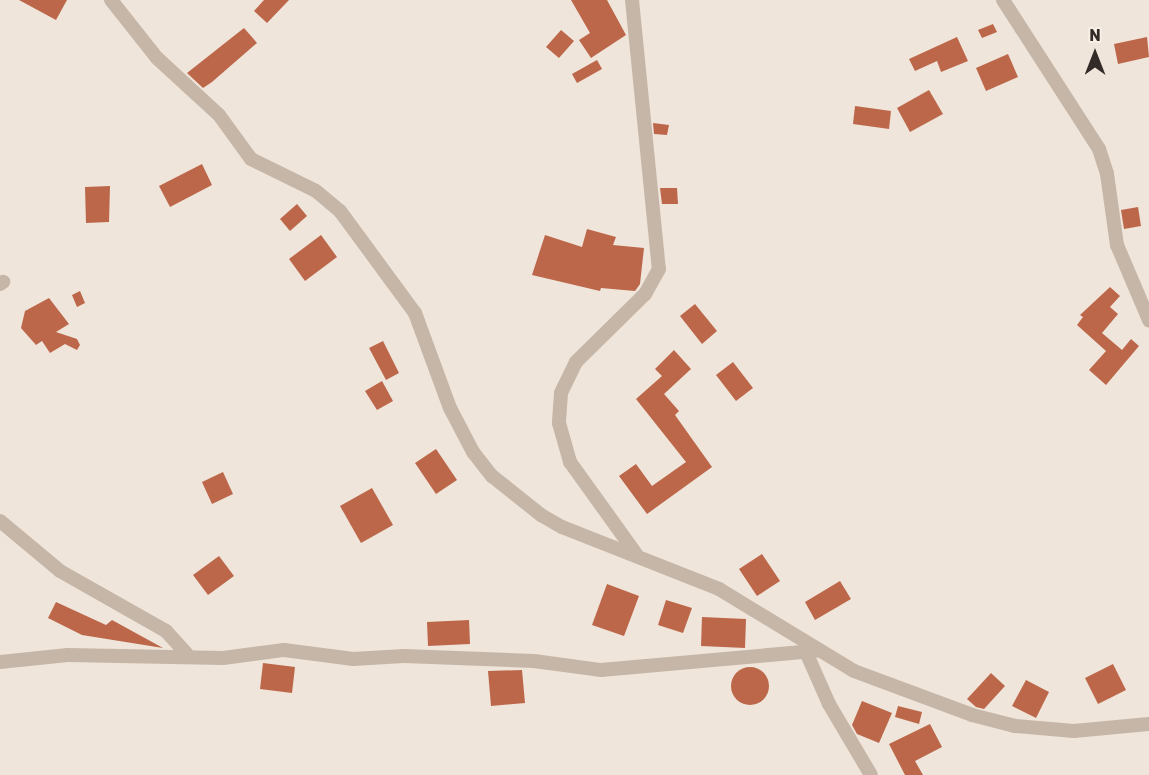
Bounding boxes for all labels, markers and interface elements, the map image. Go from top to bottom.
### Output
north arrow [1065,24,1125,84]
text: N [1089,26,1101,45]

